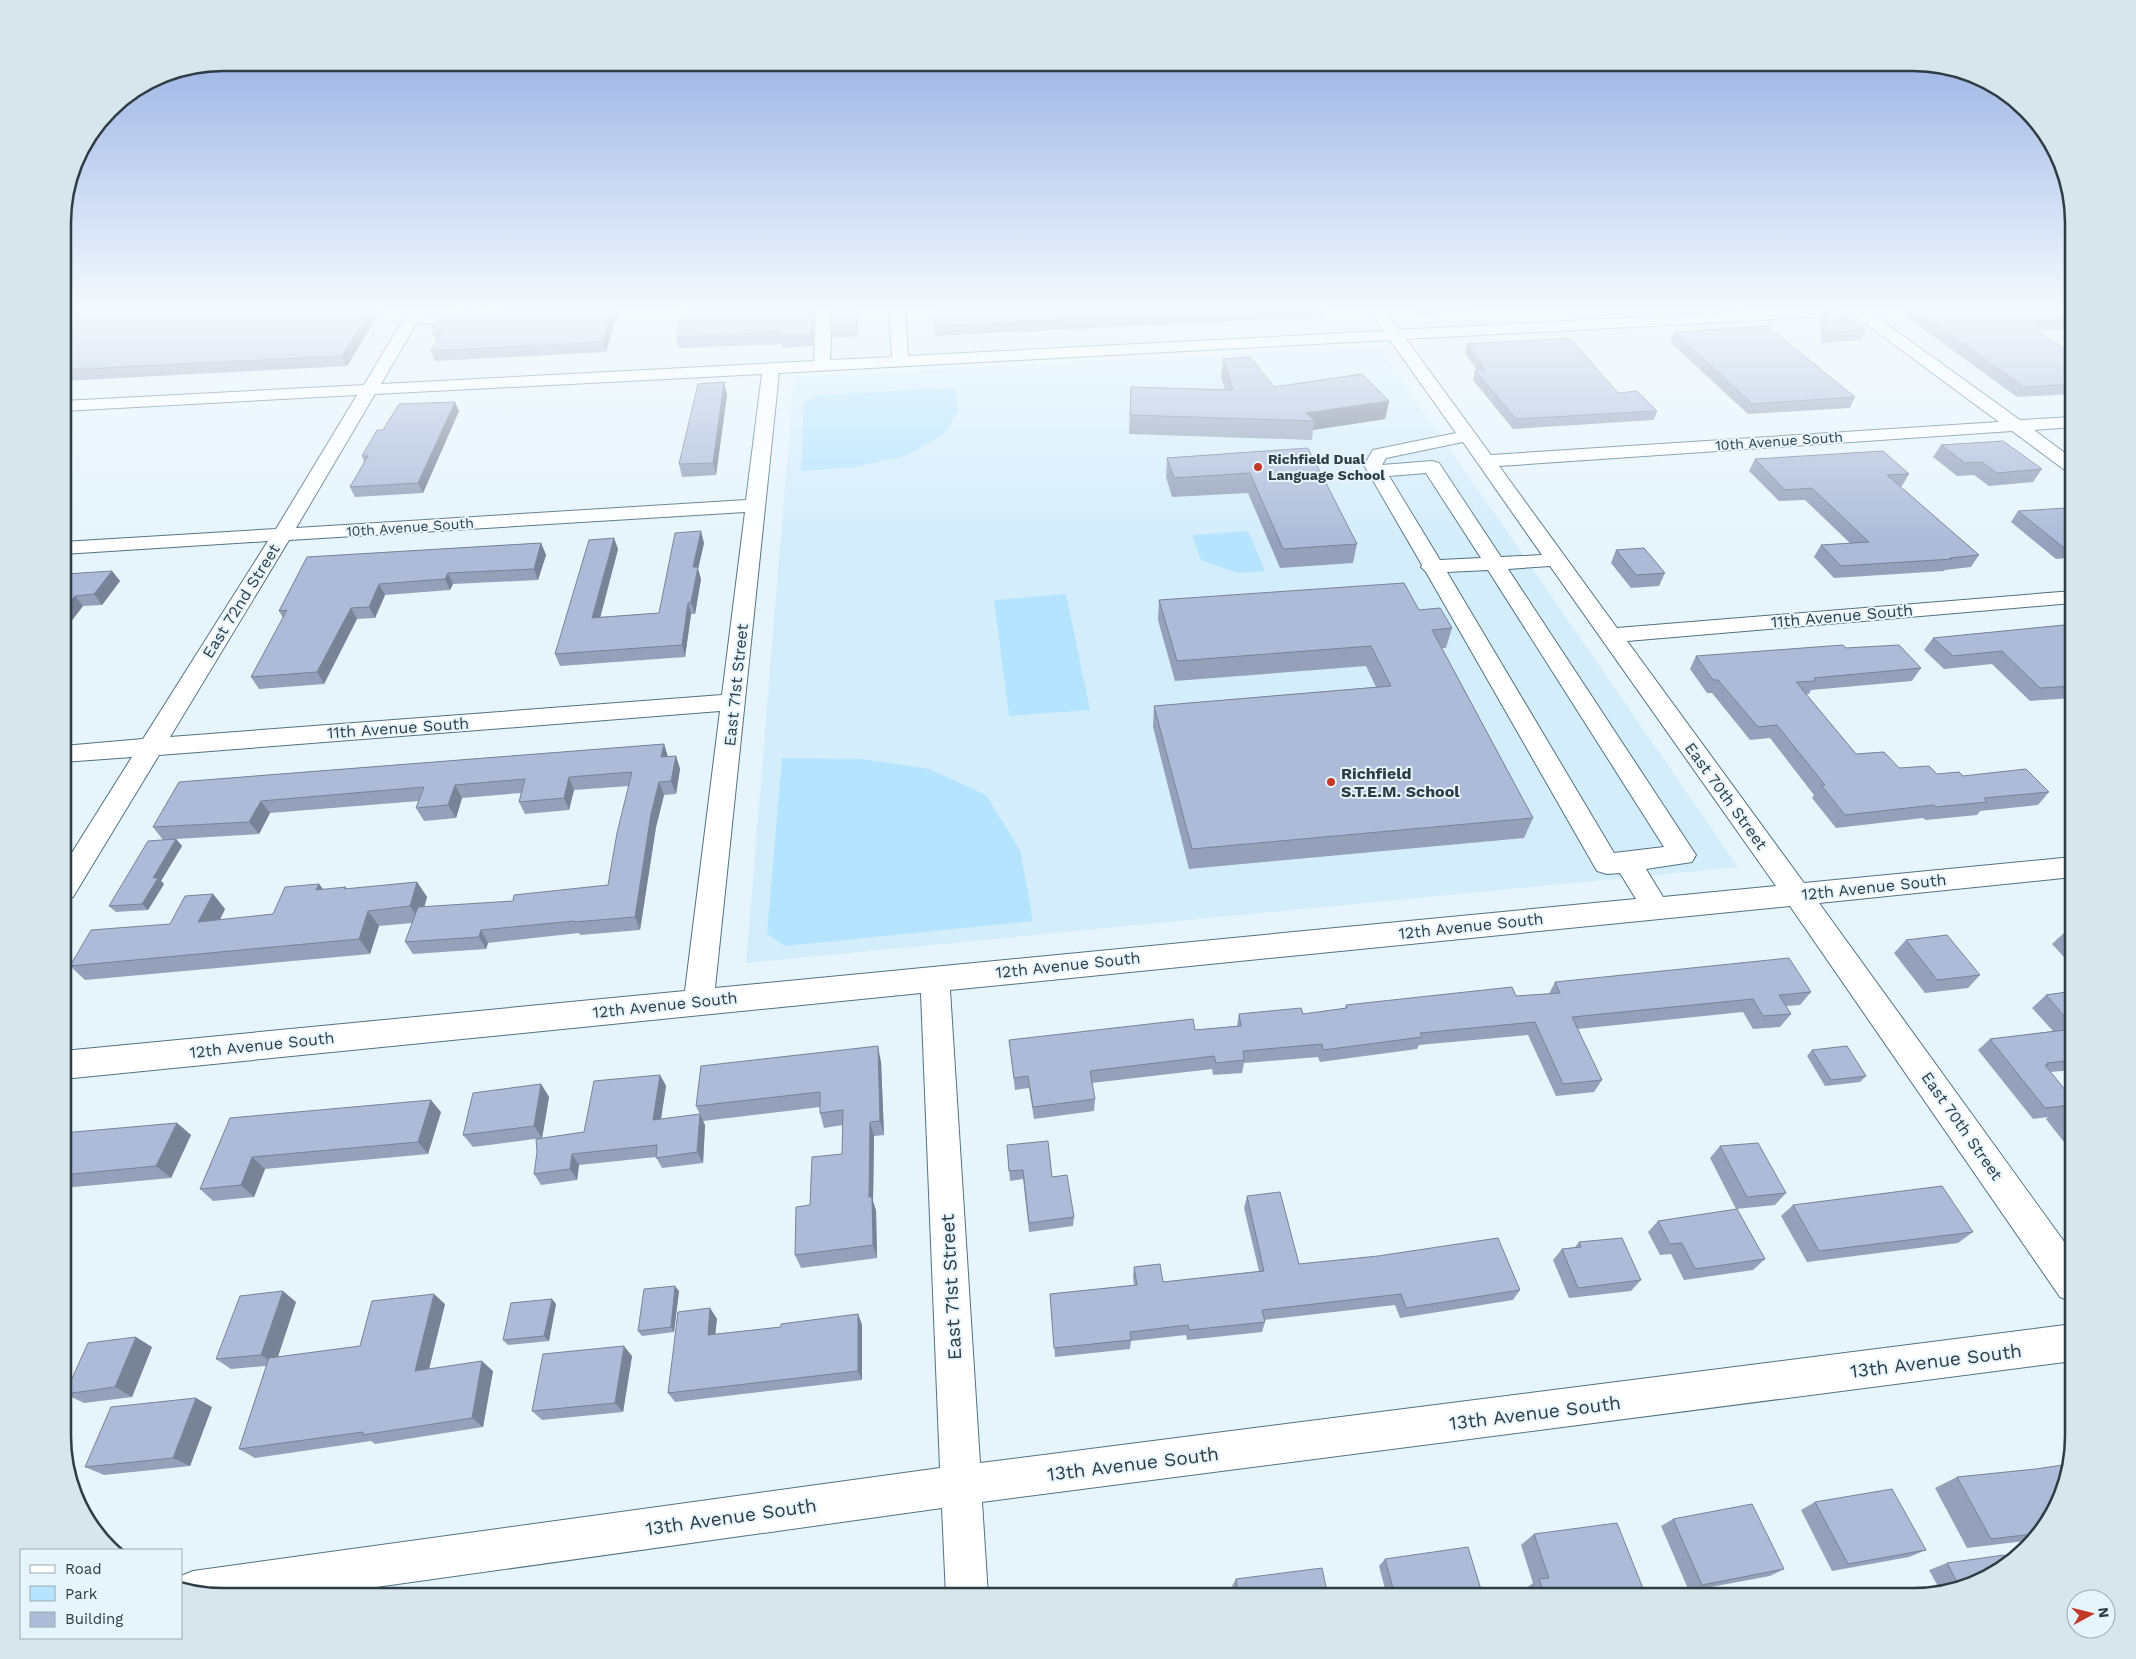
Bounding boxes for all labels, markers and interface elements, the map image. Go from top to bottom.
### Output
street label: 10th Avenue South [1715,429,1843,453]
place label: Richfield Dual Language School [1268,451,1385,483]
marker: Richfield Dual Language School [1252,461,1264,473]
street label: 10th Avenue South [346,515,474,539]
street label: East 72nd Street [198,540,284,662]
street label: 11th Avenue South [1770,600,1914,632]
street label: East 71st Street [720,622,752,747]
street label: 11th Avenue South [326,714,470,742]
street label: East 70th Street [1681,739,1771,854]
place label: Richfield S.T.E.M. School [1341,764,1460,801]
marker: Richfield S.T.E.M. School [1325,776,1337,788]
street label: 12th Avenue South [1801,870,1947,904]
street label: 12th Avenue South [1398,909,1544,943]
street label: 12th Avenue South [995,948,1141,982]
street label: 12th Avenue South [592,988,738,1022]
street label: 12th Avenue South [189,1028,335,1062]
street label: East 70th Street [1917,1068,2007,1184]
street label: East 71st Street [936,1213,966,1361]
street label: 13th Avenue South [1849,1339,2023,1383]
street label: 13th Avenue South [1448,1391,1622,1435]
street label: 13th Avenue South [1046,1442,1220,1486]
street label: 13th Avenue South [644,1494,818,1540]
legend [20,1549,182,1639]
text: Road [65,1560,102,1578]
text: Park [65,1585,98,1603]
north arrow [2066,1589,2116,1639]
text: N [2095,1606,2112,1619]
text: Building [65,1610,123,1628]

